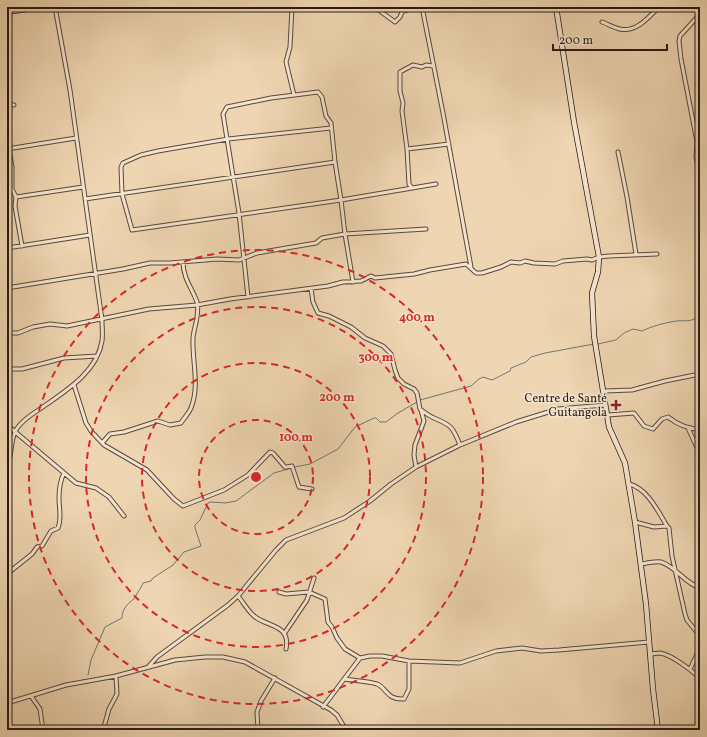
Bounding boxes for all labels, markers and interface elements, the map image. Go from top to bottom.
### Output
scale bar [553,26,667,52]
text: 200 m [559,33,593,49]
text: 400 m [399,310,435,326]
text: 300 m [359,350,394,366]
text: 200 m [319,390,355,406]
place label: Centre de Santé Guitangola [525,391,607,421]
marker: Centre de Santé Guitangola [610,399,622,411]
text: 100 m [279,430,313,446]
centre of rings [249,470,263,484]

